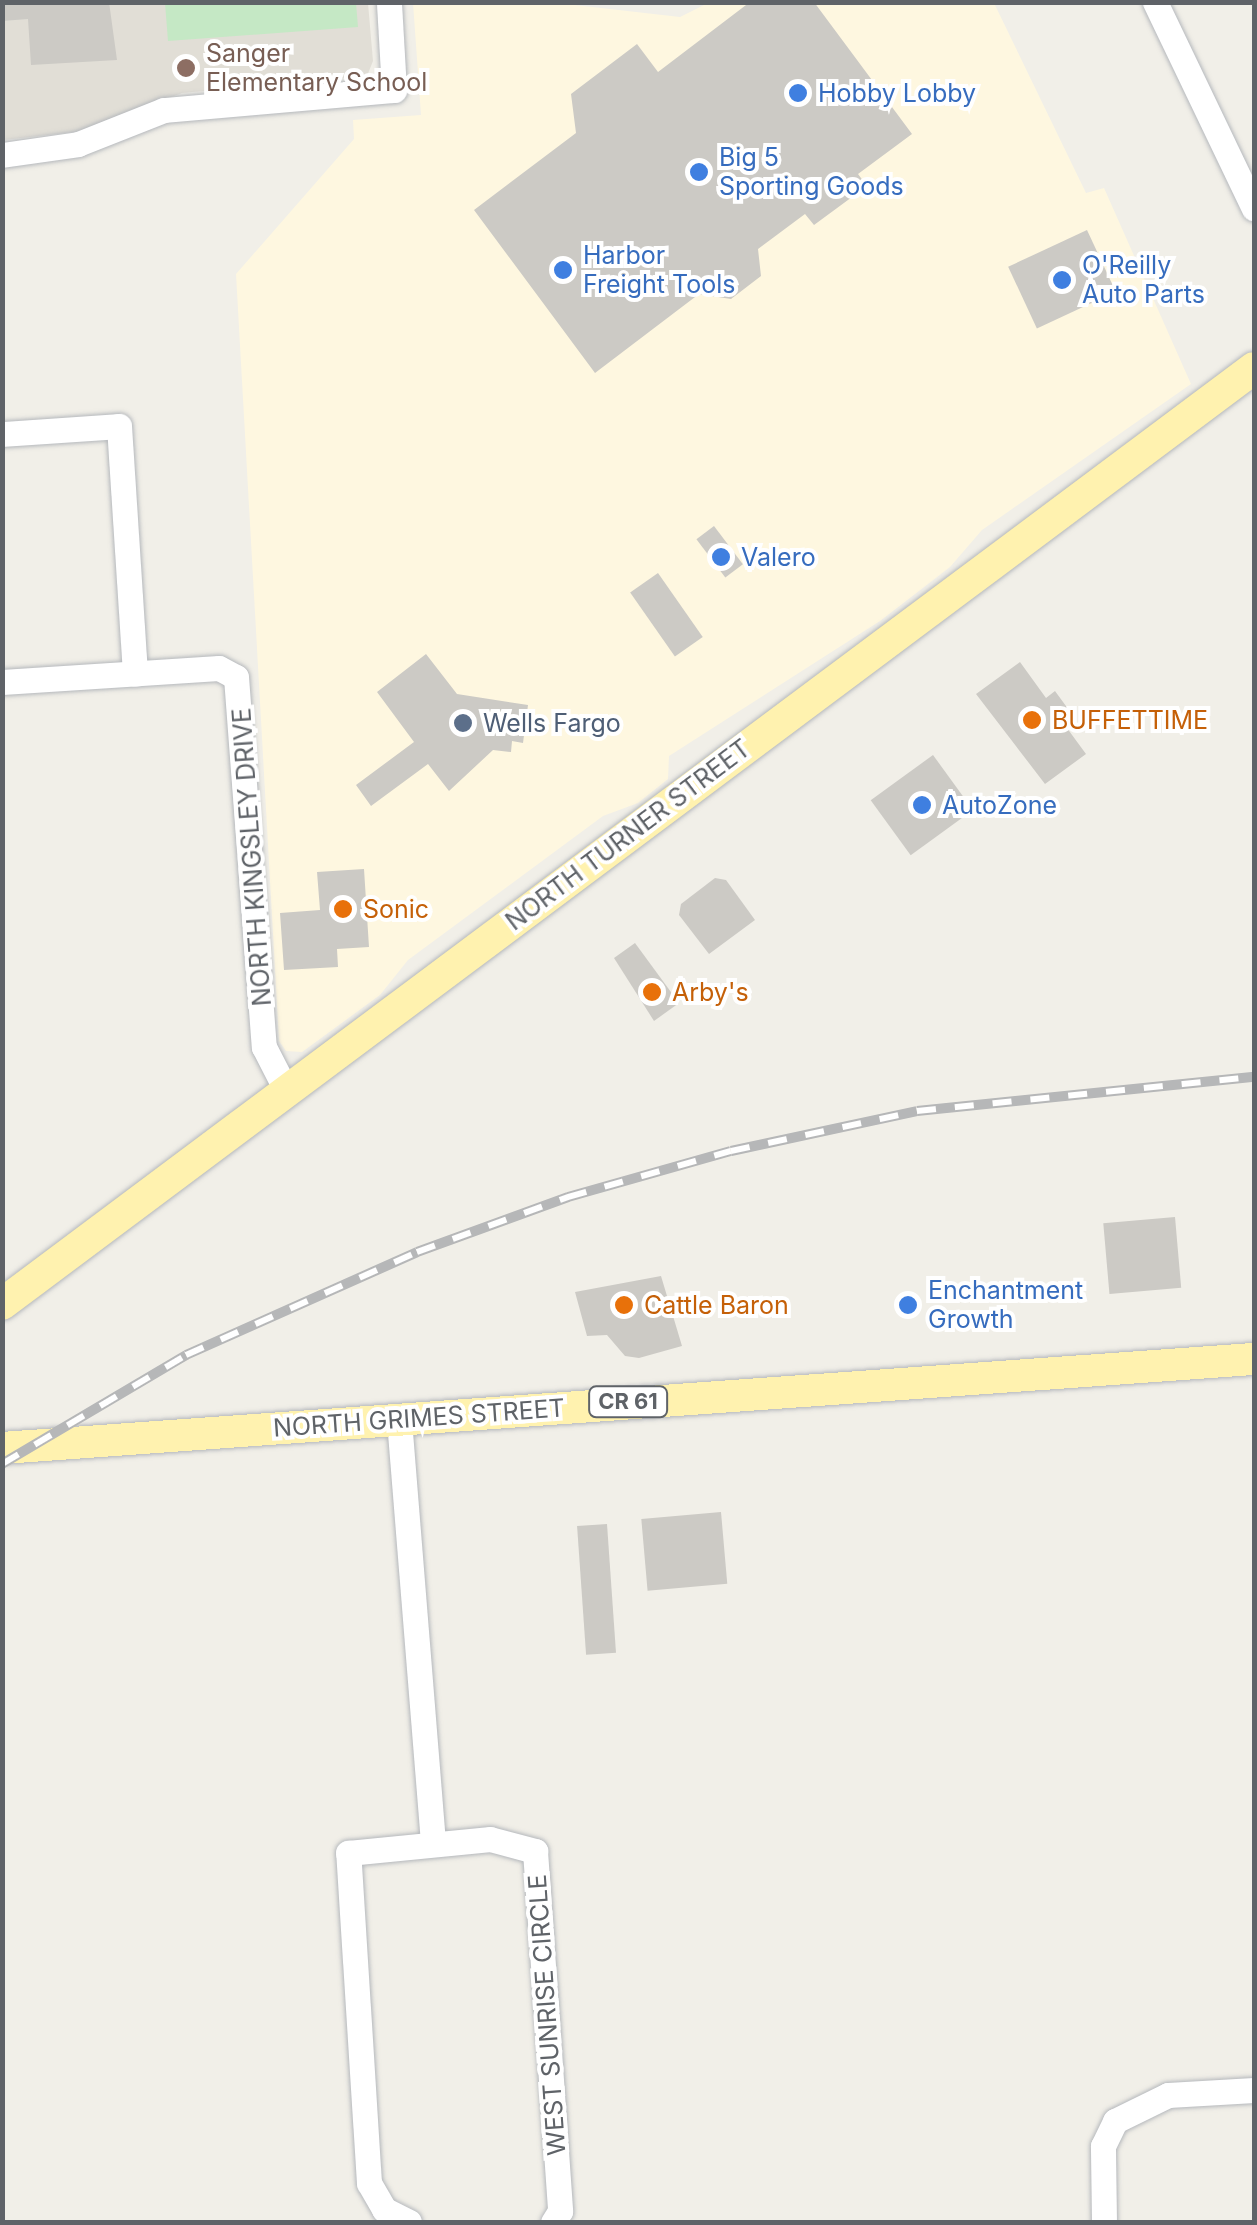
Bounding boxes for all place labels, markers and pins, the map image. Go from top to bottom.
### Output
place label: Sanger Elementary School [206,39,427,98]
marker: Sanger Elementary School [175,57,197,79]
place label: Hobby Lobby [818,78,976,108]
marker: Hobby Lobby [787,82,809,104]
place label: Big 5 Sporting Goods [719,143,904,202]
marker: Big 5 Sporting Goods [688,161,710,183]
place label: Harbor Freight Tools [583,241,735,300]
place label: O'Reilly Auto Parts [1082,251,1205,310]
marker: Harbor Freight Tools [552,259,574,281]
marker: O'Reilly Auto Parts [1051,269,1073,291]
place label: Valero [741,542,816,572]
marker: Valero [710,546,732,568]
place label: BUFFETTIME [1052,705,1208,735]
place label: Wells Fargo [483,708,621,738]
marker: BUFFETTIME [1021,709,1043,731]
marker: Wells Fargo [452,712,474,734]
place label: AutoZone [942,790,1057,820]
marker: AutoZone [911,794,933,816]
place label: Sonic [363,894,429,924]
marker: Sonic [332,898,354,920]
place label: Arby's [672,977,749,1007]
marker: Arby's [641,981,663,1003]
place label: Enchantment Growth [928,1276,1083,1335]
place label: Cattle Baron [644,1290,789,1320]
marker: Cattle Baron [613,1294,635,1316]
marker: Enchantment Growth [897,1294,919,1316]

